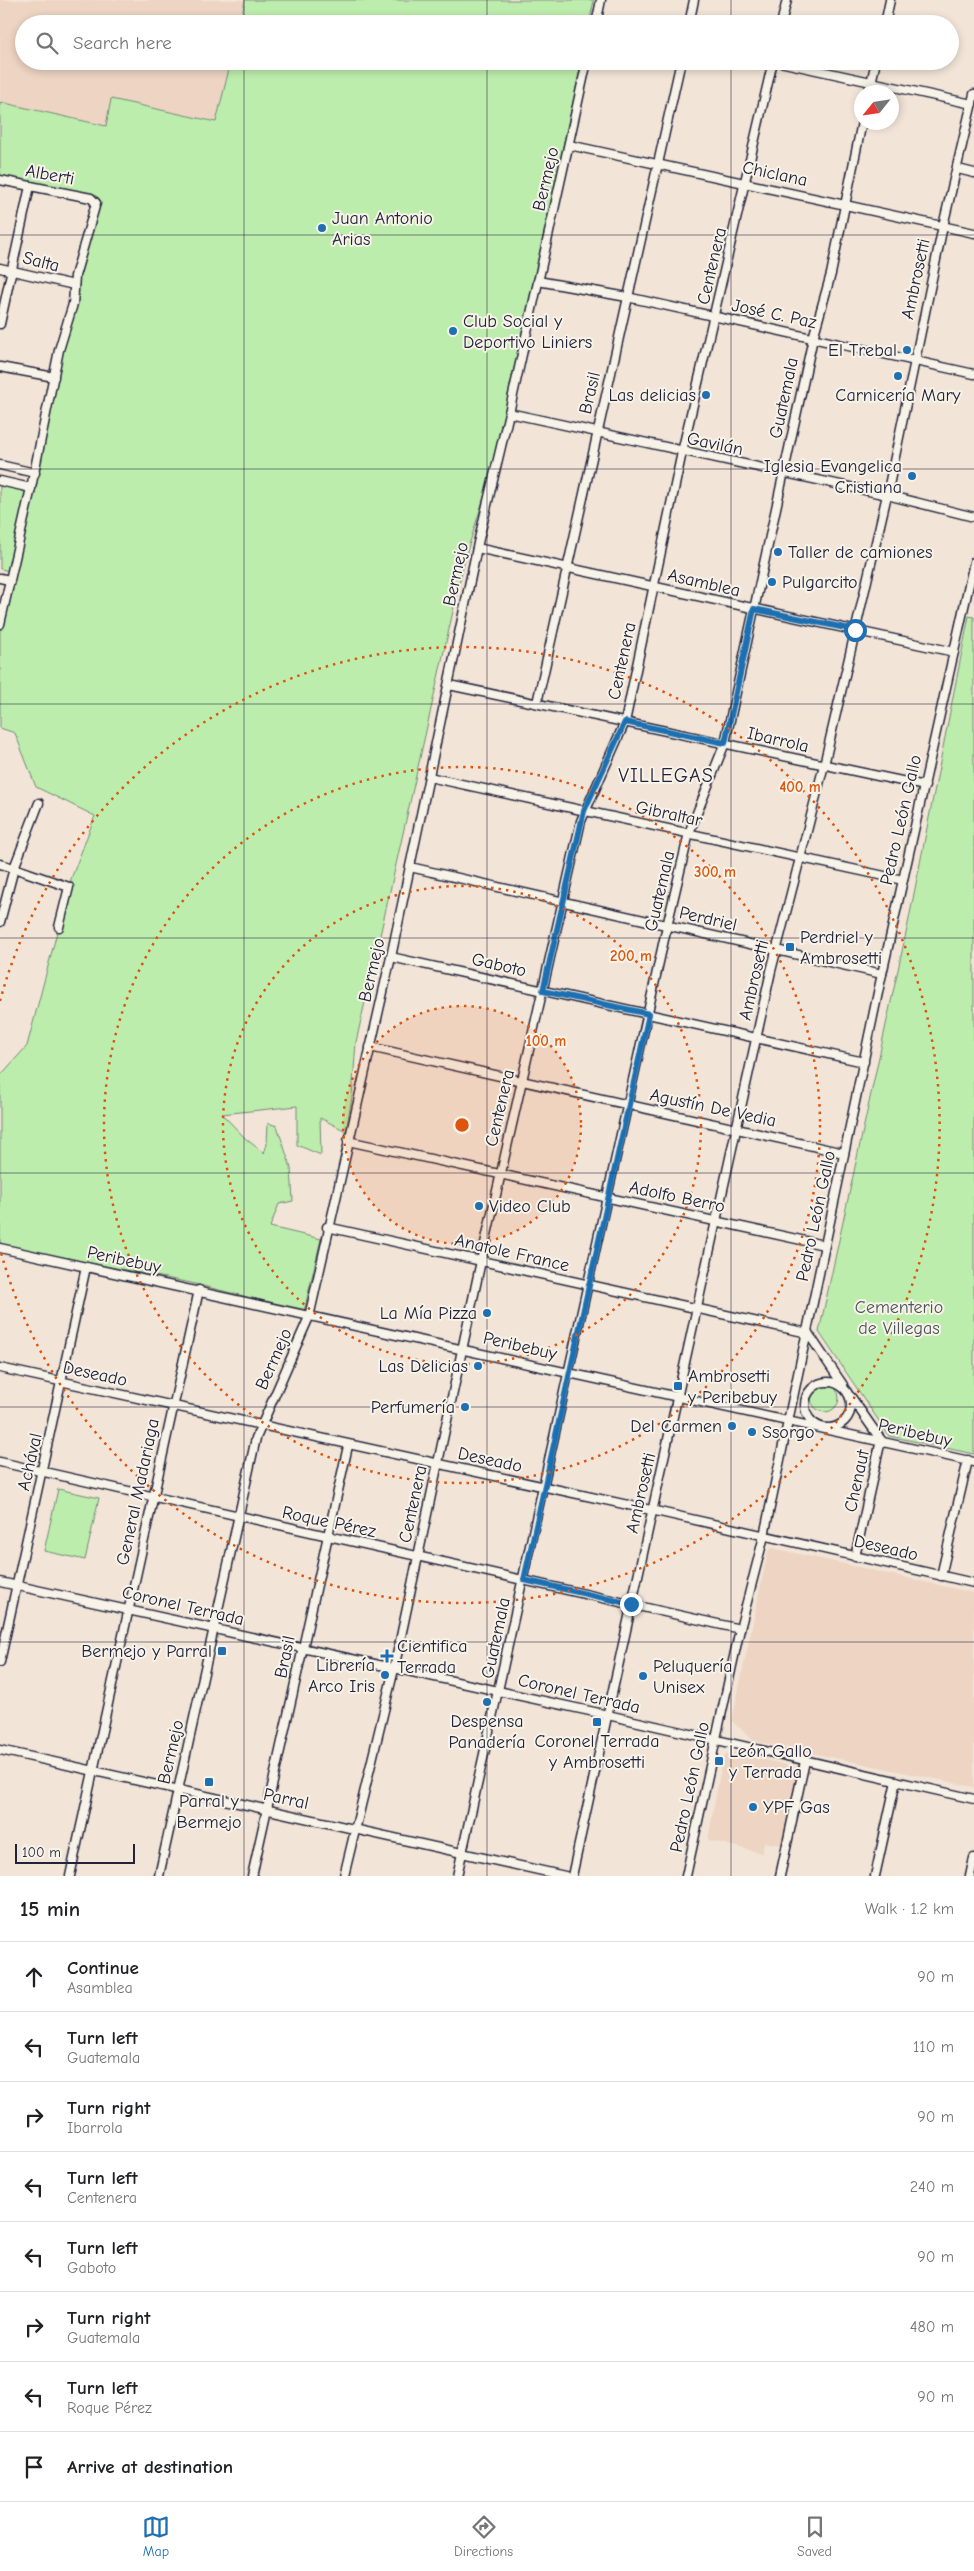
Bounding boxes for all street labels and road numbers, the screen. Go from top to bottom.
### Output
street label: Bermejo [528,145,564,213]
street label: Chiclana [741,157,809,191]
street label: Alberti [24,160,76,190]
street label: Centenera [693,225,731,307]
street label: Ambrosetti [897,237,935,321]
street label: Salta [20,247,62,277]
street label: José C. Paz [730,295,819,333]
street label: Guatemala [765,356,803,440]
street label: Brasil [575,370,605,416]
street label: Gavilán [685,428,745,460]
street label: Bermejo [439,540,473,608]
street label: Asamblea [666,564,742,602]
street label: Centenera [604,620,640,702]
street label: Ibarrola [745,723,811,757]
street label: Pedro León Gallo [876,753,926,887]
street label: Gibraltar [634,797,705,831]
street label: Guatemala [640,848,680,934]
street label: Perdriel [677,902,739,936]
street label: Bermejo [354,936,390,1004]
street label: Ambrosetti [735,938,773,1022]
street label: Gaboto [470,949,528,981]
street label: Centenera [481,1067,519,1149]
street label: Agustín De Vedia [648,1084,778,1132]
street label: Pedro León Gallo [792,1149,840,1283]
street label: Adolfo Berro [627,1177,727,1217]
street label: Anatole France [453,1230,571,1276]
street label: Peribebuy [85,1242,164,1278]
street label: Bermejo [251,1325,297,1393]
street label: Peribebuy [481,1327,560,1365]
street label: Deseado [61,1357,129,1391]
street label: Peribebuy [876,1414,955,1452]
street label: General Madariaga [112,1417,164,1567]
street label: Achával [13,1431,47,1493]
street label: Deseado [456,1443,524,1477]
street label: Chenaut [840,1447,874,1514]
street label: Ambrosetti [622,1451,660,1535]
street label: Centenera [395,1463,431,1545]
street label: Roque Pérez [280,1502,378,1542]
street label: Deseado [852,1530,920,1566]
street label: Coronel Terrada [120,1582,246,1630]
street label: Guatemala [477,1596,515,1680]
street label: Brasil [270,1634,300,1680]
street label: Coronel Terrada [516,1670,642,1718]
street label: Bermejo [153,1718,189,1786]
street label: Pedro León Gallo [666,1720,714,1854]
street label: Parral [261,1784,311,1814]

